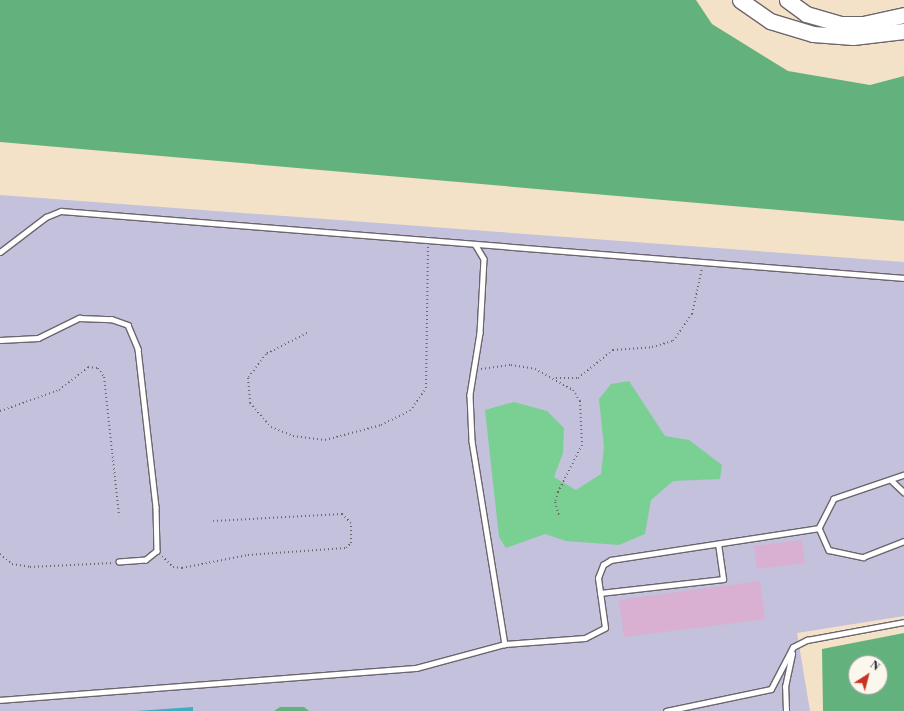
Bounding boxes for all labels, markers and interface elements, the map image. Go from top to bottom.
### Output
north arrow [848,655,888,695]
text: N [867,658,882,674]

